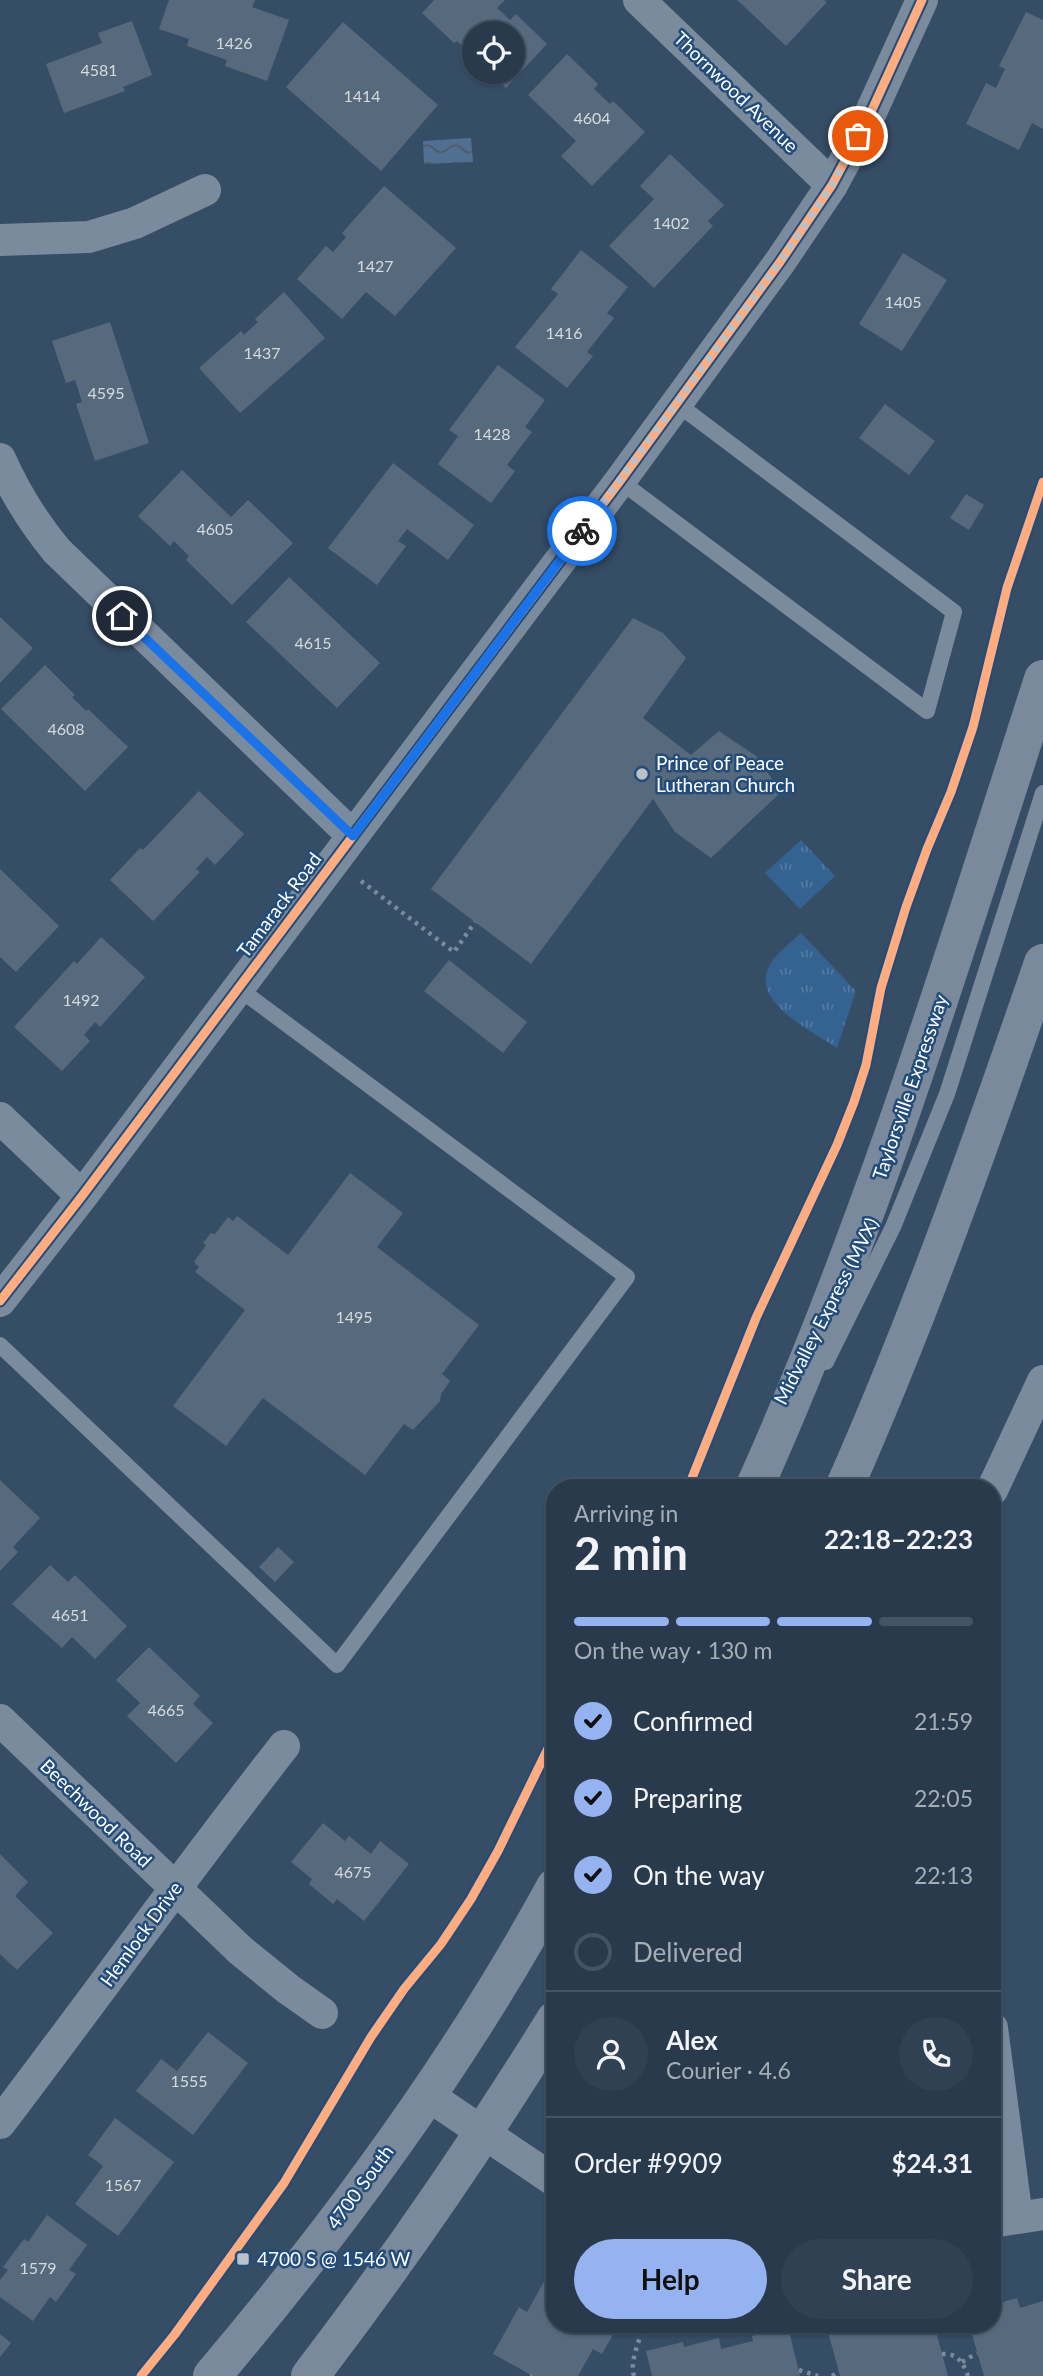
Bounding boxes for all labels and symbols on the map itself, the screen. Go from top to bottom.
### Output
street label: Thornwood Avenue [669,26,803,157]
house number: 1426 [215,33,253,52]
house number: 4581 [80,60,118,79]
house number: 1414 [343,86,381,105]
pin [828,106,888,166]
house number: 4604 [573,108,611,127]
house number: 1402 [652,213,690,232]
house number: 1427 [356,256,394,275]
house number: 1405 [884,292,922,311]
house number: 1416 [545,323,583,342]
house number: 1437 [243,343,281,362]
house number: 4595 [87,383,125,402]
house number: 1428 [473,424,511,443]
courier [547,496,617,566]
house number: 4605 [196,519,234,538]
pin [92,586,152,646]
house number: 4615 [294,633,332,652]
house number: 4608 [47,719,85,738]
place label: Prince of Peace Lutheran Church [656,751,795,796]
marker: Prince of Peace Lutheran Church [634,766,650,782]
street label: Tamarack Road [232,848,326,962]
house number: 1492 [62,990,100,1009]
street label: Taylorsville Expressway [867,991,952,1182]
street label: Midvalley Express (MVX) [768,1213,883,1408]
house number: 1495 [335,1307,373,1326]
house number: 4651 [51,1605,89,1624]
house number: 4665 [147,1700,185,1719]
street label: Beechwood Road [36,1754,157,1872]
house number: 4675 [334,1862,372,1881]
street label: Hemlock Drive [95,1877,186,1991]
house number: 1555 [170,2071,208,2090]
street label: 4700 South [321,2140,398,2233]
house number: 1567 [104,2175,142,2194]
place label: 4700 S @ 1546 W [257,2247,411,2270]
marker: 4700 S @ 1546 W [235,2251,251,2267]
house number: 1579 [19,2258,57,2277]

